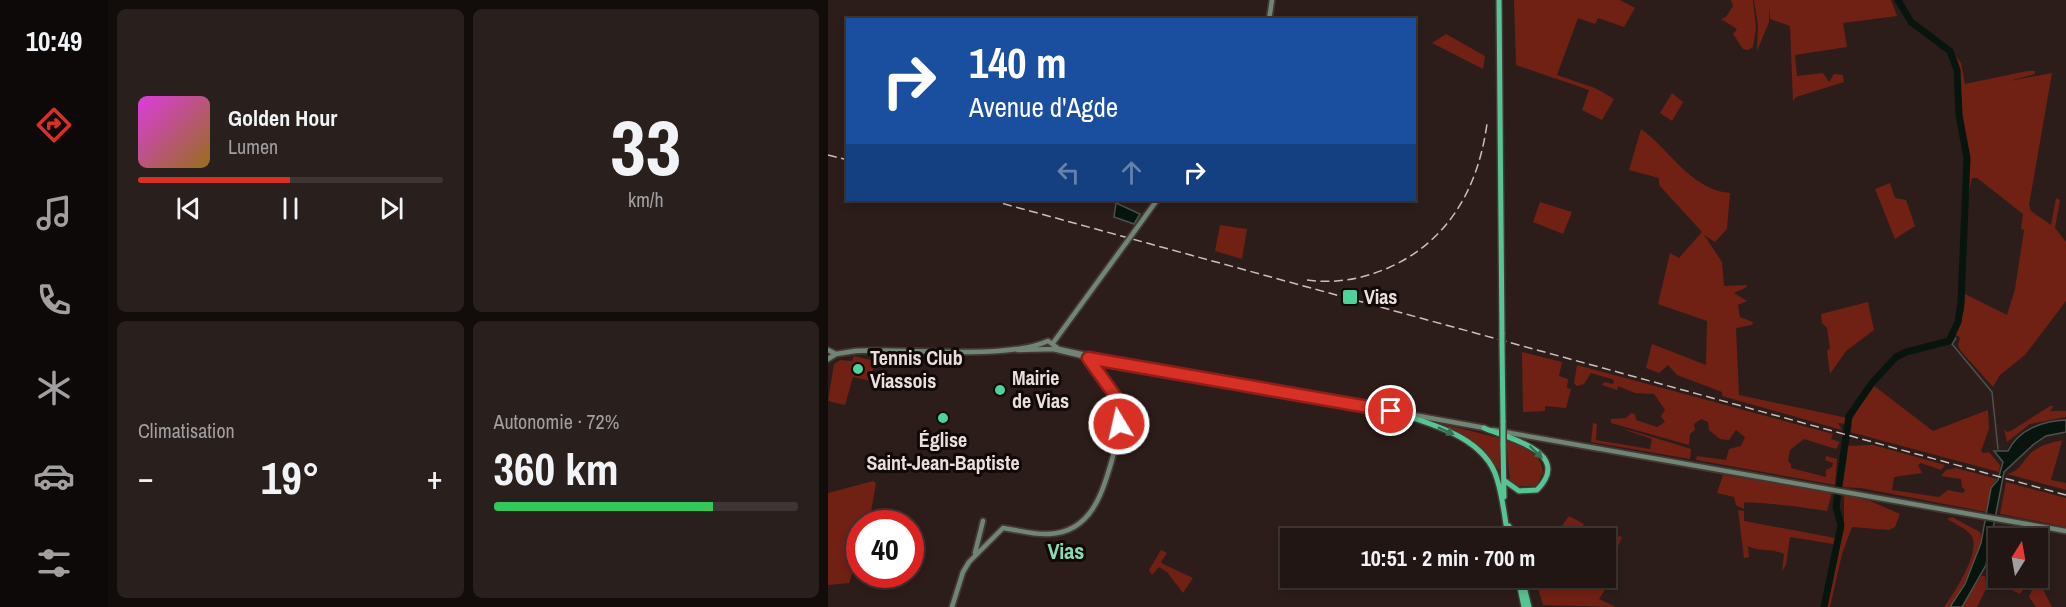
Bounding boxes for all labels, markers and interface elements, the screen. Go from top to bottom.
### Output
text: 10:49 [26,23,82,59]
text: 140 m [969,35,1067,91]
icon: right [870,42,948,120]
text: Avenue d'Agde [969,89,1118,125]
text: 33 [610,94,681,199]
text: Golden Hour [228,103,337,133]
icon: directions [33,104,75,146]
text: Lumen [228,133,278,160]
icon: left [1052,156,1085,189]
icon: ahead [1115,156,1148,189]
icon: right [1178,156,1211,189]
text: km/h [628,186,664,213]
icon: music [33,192,75,234]
icon: previous [172,192,205,225]
icon: pause [274,192,307,225]
icon: next [375,192,408,225]
icon: phone [33,279,75,321]
place label: Vias [1364,283,1397,310]
marker: Vias [1341,288,1359,306]
place label: Tennis Club Viassois [870,344,963,394]
marker: Tennis Club Viassois [851,362,865,376]
place label: Mairie de Vias [1012,364,1069,414]
icon: climate [33,367,75,409]
marker: Mairie de Vias [993,383,1007,397]
pin [1365,385,1416,436]
position arrow [1087,392,1151,456]
icon: arrive [1374,394,1407,427]
text: Autonomie · 72% [494,408,619,435]
marker: Église Saint-Jean-Baptiste [936,411,950,425]
text: Climatisation [138,417,235,444]
place label: Église Saint-Jean-Baptiste [866,426,1020,476]
one-way arrow [1438,427,1455,436]
text: 360 km [494,438,619,499]
one-way arrow [1529,445,1544,459]
text: 19° [261,447,320,508]
icon: car [33,455,75,497]
text: − [138,455,154,499]
text: + [427,455,442,499]
speed limit sign: 40 [846,510,924,588]
north arrow [1988,528,2048,588]
map controls [1988,528,2048,588]
district label: Vias [1048,536,1084,566]
icon: filters [33,542,75,584]
text: 10:51 · 2 min · 700 m [1361,543,1535,573]

